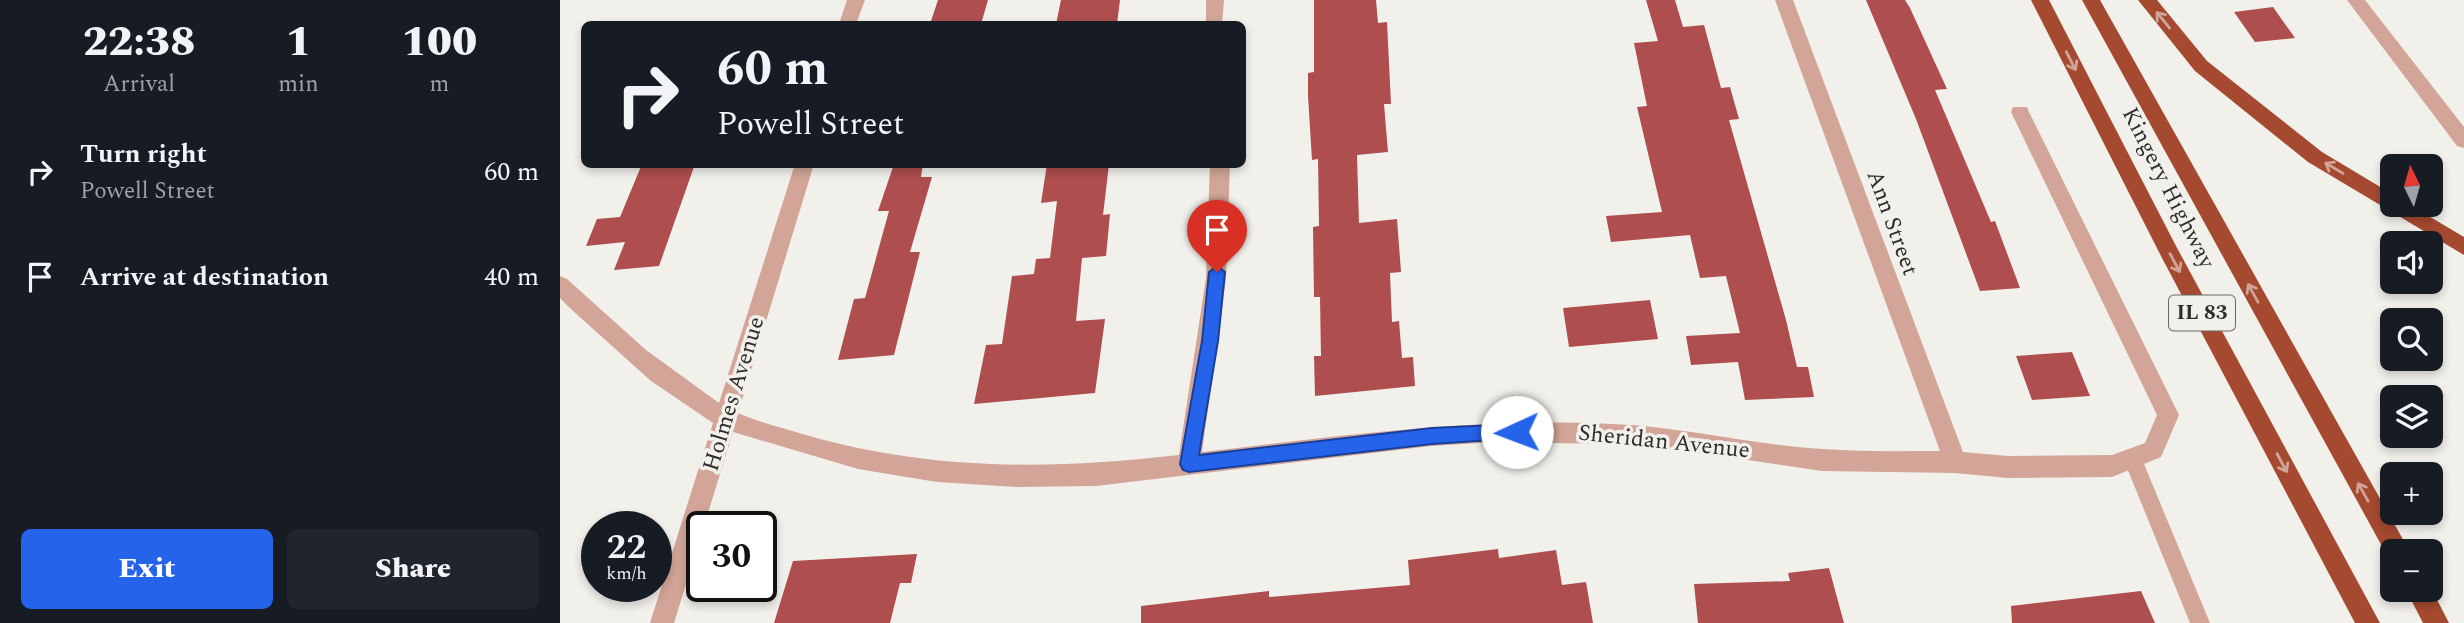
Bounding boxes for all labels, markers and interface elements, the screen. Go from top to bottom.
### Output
text: 22:38 [83,11,195,74]
text: 1 [286,11,311,74]
text: 100 [401,11,477,74]
one-way arrow [2155,12,2171,30]
text: 60 m [717,32,828,107]
icon: right [602,49,693,140]
one-way arrow [2064,50,2078,70]
text: Arrival [103,67,175,102]
text: min [278,67,319,102]
text: m [429,67,449,102]
text: Powell Street [717,100,904,149]
street label: Kingery Highway [2112,101,2224,276]
text: Turn right [80,134,207,174]
text: 60 m [484,152,539,192]
icon: right [21,153,59,191]
north arrow [2380,154,2443,217]
map controls [2380,154,2443,602]
one-way arrow [2324,161,2344,175]
street label: Ann Street [1857,165,1927,281]
text: Powell Street [80,174,215,209]
pin [1187,200,1247,272]
icon: arrive [1198,211,1236,249]
button: sound [2380,231,2443,294]
one-way arrow [2169,252,2182,273]
text: Arrive at destination [80,257,329,297]
text: 40 m [484,257,539,297]
icon: arrive [21,258,59,296]
one-way arrow [2246,283,2259,304]
road number: IL 83 [2169,296,2235,330]
button: search [2380,308,2443,371]
street label: Holmes Avenue [694,312,774,476]
button: layers [2380,385,2443,448]
position arrow [1480,395,1554,469]
street label: Sheridan Avenue [1577,416,1751,468]
one-way arrow [2276,453,2290,473]
button: + [2380,462,2443,525]
one-way arrow [2356,482,2370,502]
speed limit sign: 30 [686,511,777,602]
text: 22 [607,521,646,574]
button: Exit [21,529,273,609]
button: Share [287,529,539,609]
button: − [2380,539,2443,602]
text: km/h [606,560,647,587]

